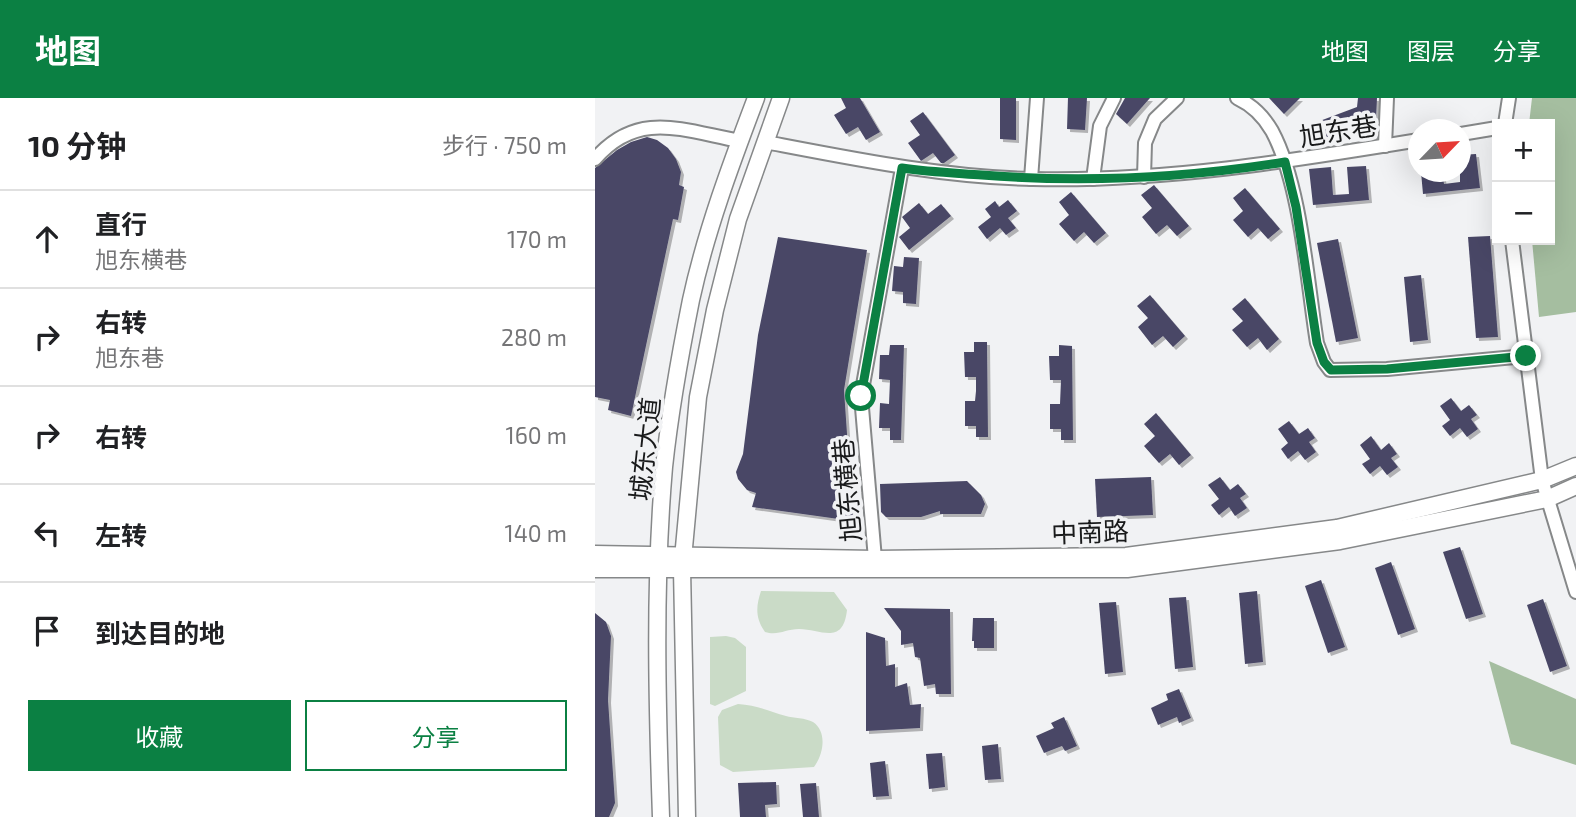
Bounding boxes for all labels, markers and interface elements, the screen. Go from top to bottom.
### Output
text: 地图 [35,30,101,70]
text: 地图 [1321,36,1369,65]
text: 图层 [1407,36,1455,65]
text: 分享 [1493,36,1541,65]
street label: 旭东巷 [1297,109,1379,151]
north arrow [1408,119,1471,182]
map controls [1492,119,1555,245]
button: + [1492,119,1555,182]
text: 10 分钟 [28,127,126,163]
text: 步行 · 750 m [442,131,567,159]
button: − [1492,182,1555,245]
text: 直行 [95,208,147,239]
icon: ahead [28,220,66,258]
text: 170 m [507,225,567,253]
text: 旭东横巷 [95,245,187,273]
text: 右转 [95,306,147,337]
icon: right [28,318,66,356]
text: 280 m [501,323,567,351]
route end [1510,340,1541,371]
text: 旭东巷 [95,343,164,371]
route start [845,380,876,411]
street label: 城东大道 [623,396,665,502]
icon: right [28,416,66,454]
text: 右转 [95,421,147,452]
text: 160 m [506,421,567,449]
street label: 旭东横巷 [826,437,866,543]
icon: left [28,514,66,552]
street label: 中南路 [1050,514,1130,548]
text: 左转 [95,519,147,550]
text: 140 m [505,519,567,547]
icon: arrive [28,612,66,650]
text: 到达目的地 [95,617,225,648]
button: 收藏 [28,700,291,771]
button: 分享 [305,700,567,771]

